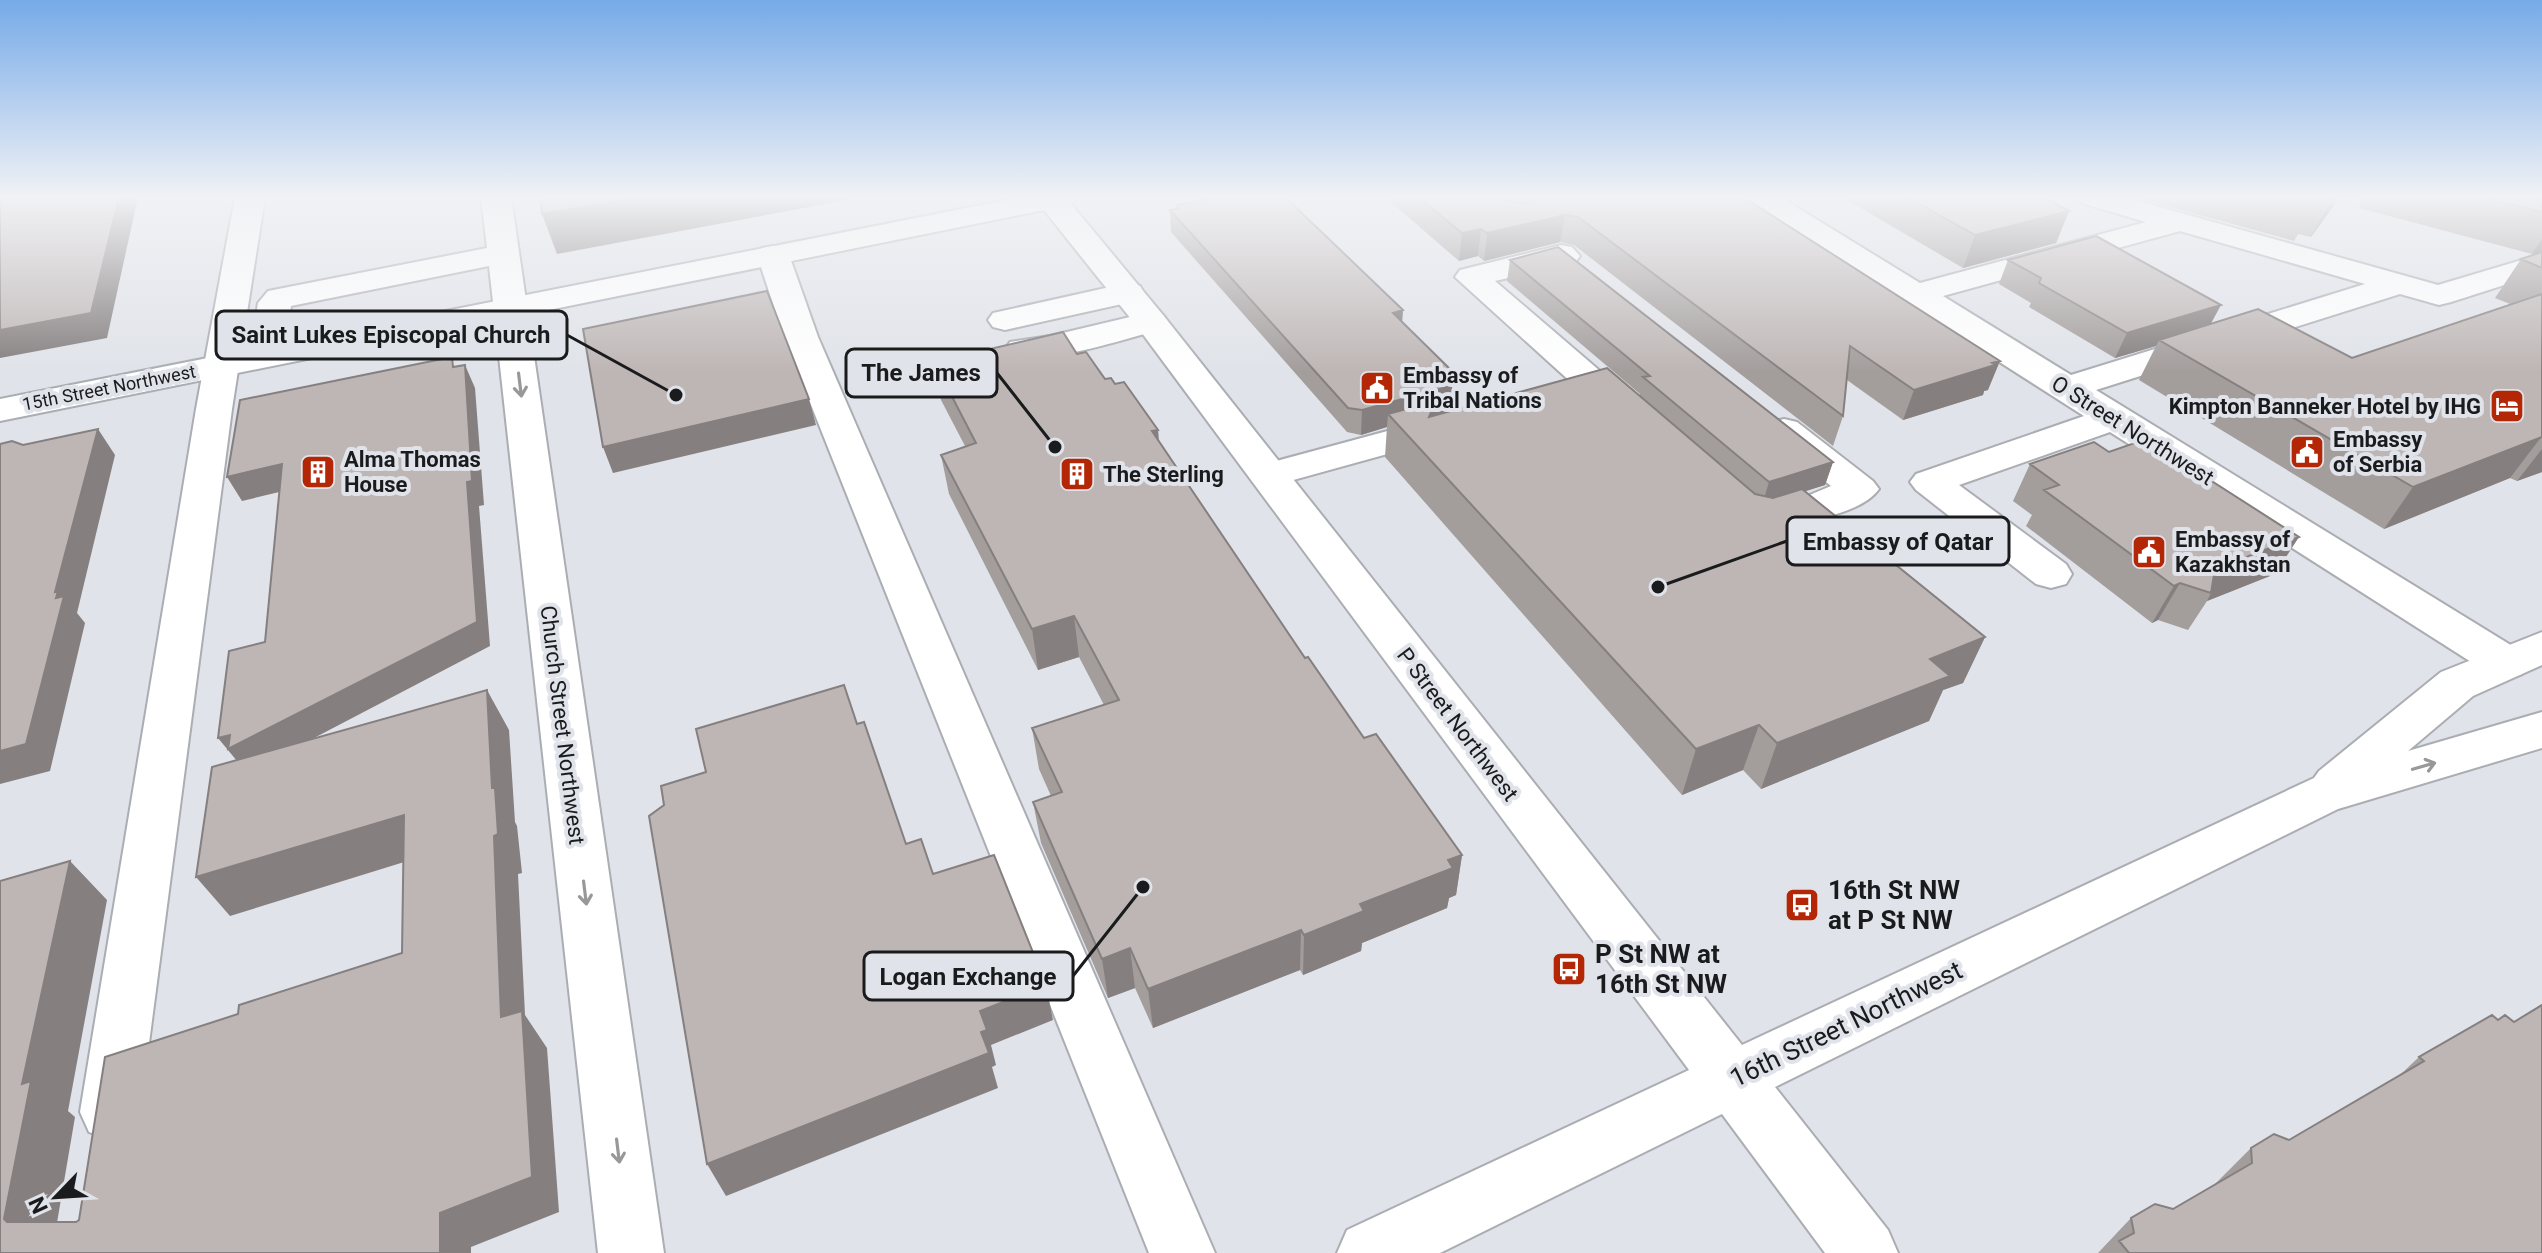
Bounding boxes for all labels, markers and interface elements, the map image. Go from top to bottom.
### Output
callout: Saint Lukes Episcopal Church [216,311,567,359]
text: Saint Lukes Episcopal Church [232,321,551,349]
callout: The James [846,349,997,397]
text: The James [861,359,981,387]
street label: 15th Street Northwest [20,360,197,415]
place label: Embassy of Tribal Nations [1403,363,1542,413]
public building icon: Embassy of Tribal Nations [1358,369,1396,407]
street label: O Street Northwest [2047,370,2218,490]
one-way arrow [513,372,528,397]
hotel icon: Kimpton Banneker Hotel by IHG [2488,387,2526,425]
place label: Kimpton Banneker Hotel by IHG [2169,394,2481,419]
place label: Embassy of Serbia [2333,427,2423,477]
public building icon: Embassy of Serbia [2288,433,2326,471]
place label: Alma Thomas House [344,447,481,497]
building icon: Alma Thomas House [299,453,337,491]
building icon: The Sterling [1058,455,1096,493]
place label: The Sterling [1103,462,1224,487]
callout: Embassy of Qatar [1787,517,2009,565]
place label: Embassy of Kazakhstan [2175,527,2291,577]
text: Embassy of Qatar [1803,528,1993,556]
public building icon: Embassy of Kazakhstan [2130,533,2168,571]
street label: Church Street Northwest [535,604,590,846]
street label: P Street Northwest [1392,643,1523,806]
one-way arrow [2411,758,2436,772]
place label: 16th St NW at P St NW [1828,875,1960,935]
one-way arrow [578,880,593,905]
bus stop icon: 16th St NW at P St NW [1783,886,1821,924]
place label: P St NW at 16th St NW [1595,939,1727,999]
bus stop icon: P St NW at 16th St NW [1550,950,1588,988]
callout: Logan Exchange [864,952,1073,1000]
street label: 16th Street Northwest [1725,955,1967,1093]
text: Logan Exchange [880,963,1056,991]
one-way arrow [611,1138,626,1163]
north arrow [16,1157,96,1237]
text: N [24,1193,53,1218]

